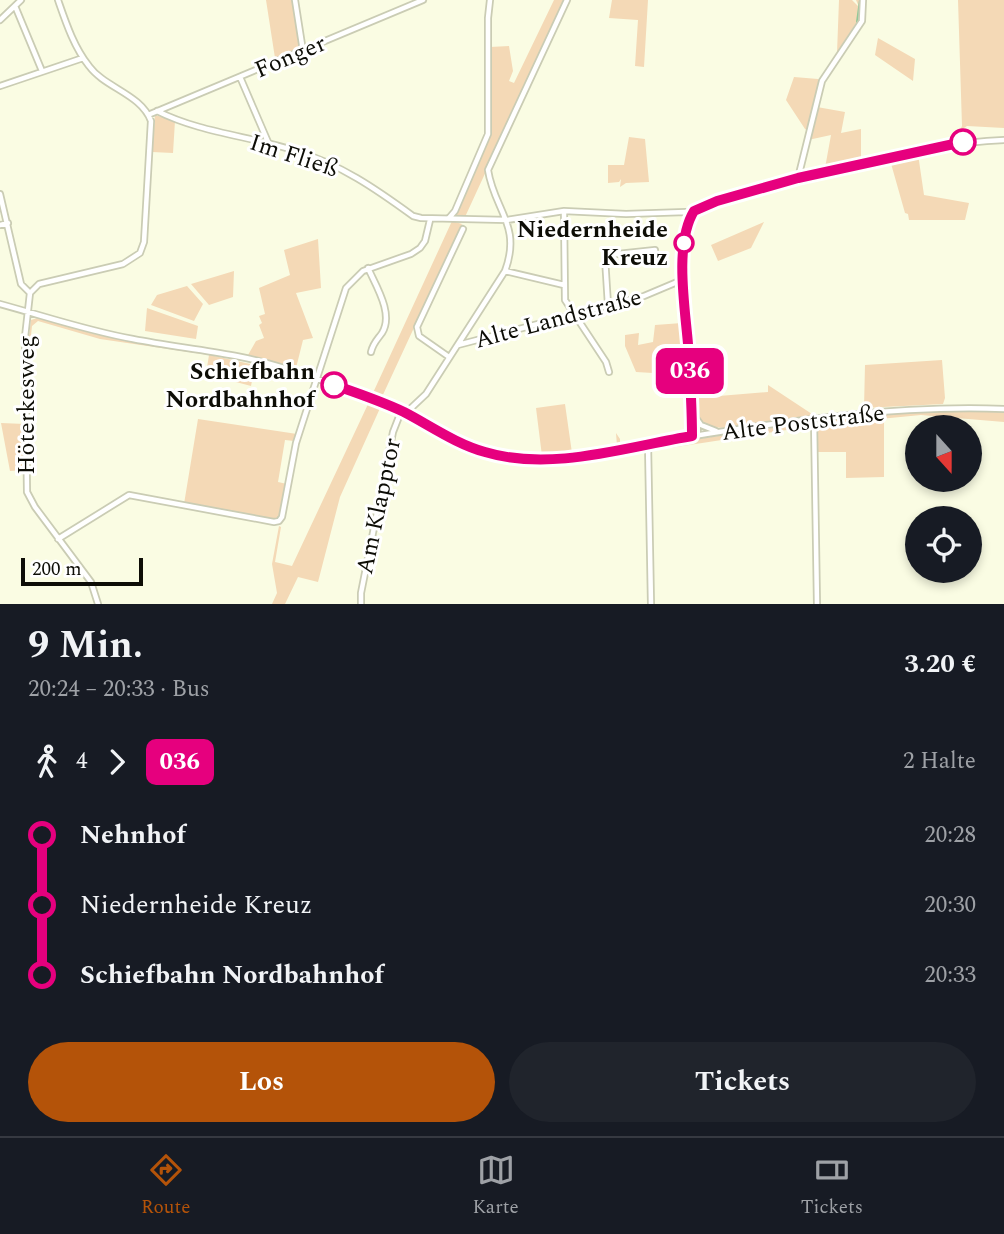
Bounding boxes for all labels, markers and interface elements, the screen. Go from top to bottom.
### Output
street label: Fonger [249,26,332,88]
street label: Im Fließ [245,125,342,187]
unlabelled marker [950,129,976,155]
place label: Niedernheide Kreuz [517,212,668,276]
marker: Niedernheide Kreuz [674,233,694,253]
street label: Alte Landstraße [471,279,646,359]
street label: Höterkesweg [9,335,45,475]
line badge: 036 [650,348,730,394]
text: 036 [670,353,710,389]
place label: Schiefbahn Nordbahnhof [166,354,317,418]
marker: Schiefbahn Nordbahnhof [321,372,347,398]
street label: Alte Poststraße [720,395,887,451]
north arrow [905,415,982,492]
map controls [905,415,982,583]
street label: Am Klapptor [347,435,411,578]
button: locate [905,506,982,583]
scale bar [21,555,144,587]
text: 200 m [32,555,82,584]
text: 9 Min. [28,617,143,675]
text: 3.20 € [904,644,976,684]
text: 20:24 – 20:33 · Bus [28,672,210,707]
icon: walk [28,743,66,781]
icon: forward [98,743,136,781]
text: 4 [76,744,88,779]
text: 036 [160,744,200,780]
text: 2 Halte [903,744,976,779]
text: Nehnhof [80,815,186,855]
text: 20:28 [924,818,976,853]
text: Niedernheide Kreuz [80,885,312,925]
text: 20:30 [924,888,976,923]
text: Schiefbahn Nordbahnhof [80,955,384,995]
text: 20:33 [924,958,976,993]
button: Los [28,1042,495,1122]
button: Tickets [509,1042,976,1122]
tab: Route [141,1151,190,1222]
tab: Karte [473,1151,519,1222]
tab: Tickets [801,1151,863,1222]

